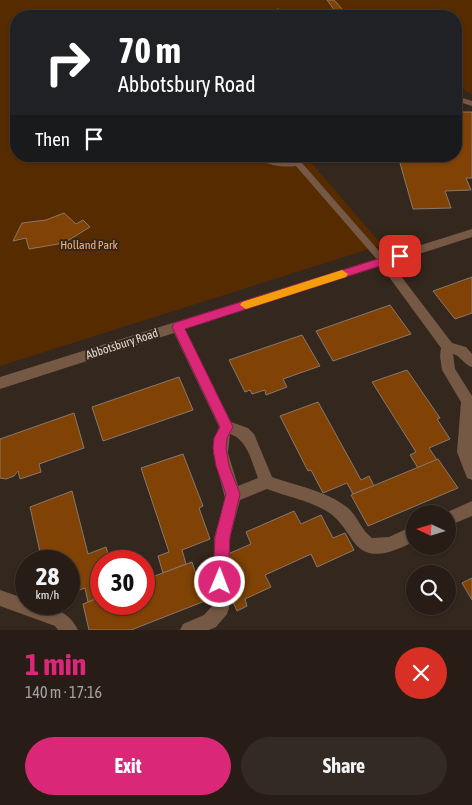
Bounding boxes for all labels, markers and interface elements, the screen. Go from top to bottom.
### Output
icon: right [35,30,100,95]
text: 70 m [118,30,181,70]
text: Abbotsbury Road [118,71,256,97]
icon: arrive [80,125,108,153]
text: Then [35,128,70,150]
pin [379,235,421,277]
park label: Holland Park [60,238,119,252]
icon: arrive [386,242,414,270]
street label: Abbotsbury Road [84,326,160,362]
north arrow [406,505,456,555]
map controls [406,505,456,615]
speed limit sign: 30 [90,550,155,615]
position arrow [193,555,245,607]
text: 28 [36,562,59,590]
button: search [406,565,456,615]
text: km/h [36,588,59,602]
text: 1 min [25,647,86,681]
button: close [395,647,447,699]
text: 140 m · 17:16 [25,683,102,701]
button: Exit [25,737,231,795]
button: Share [241,737,447,795]

